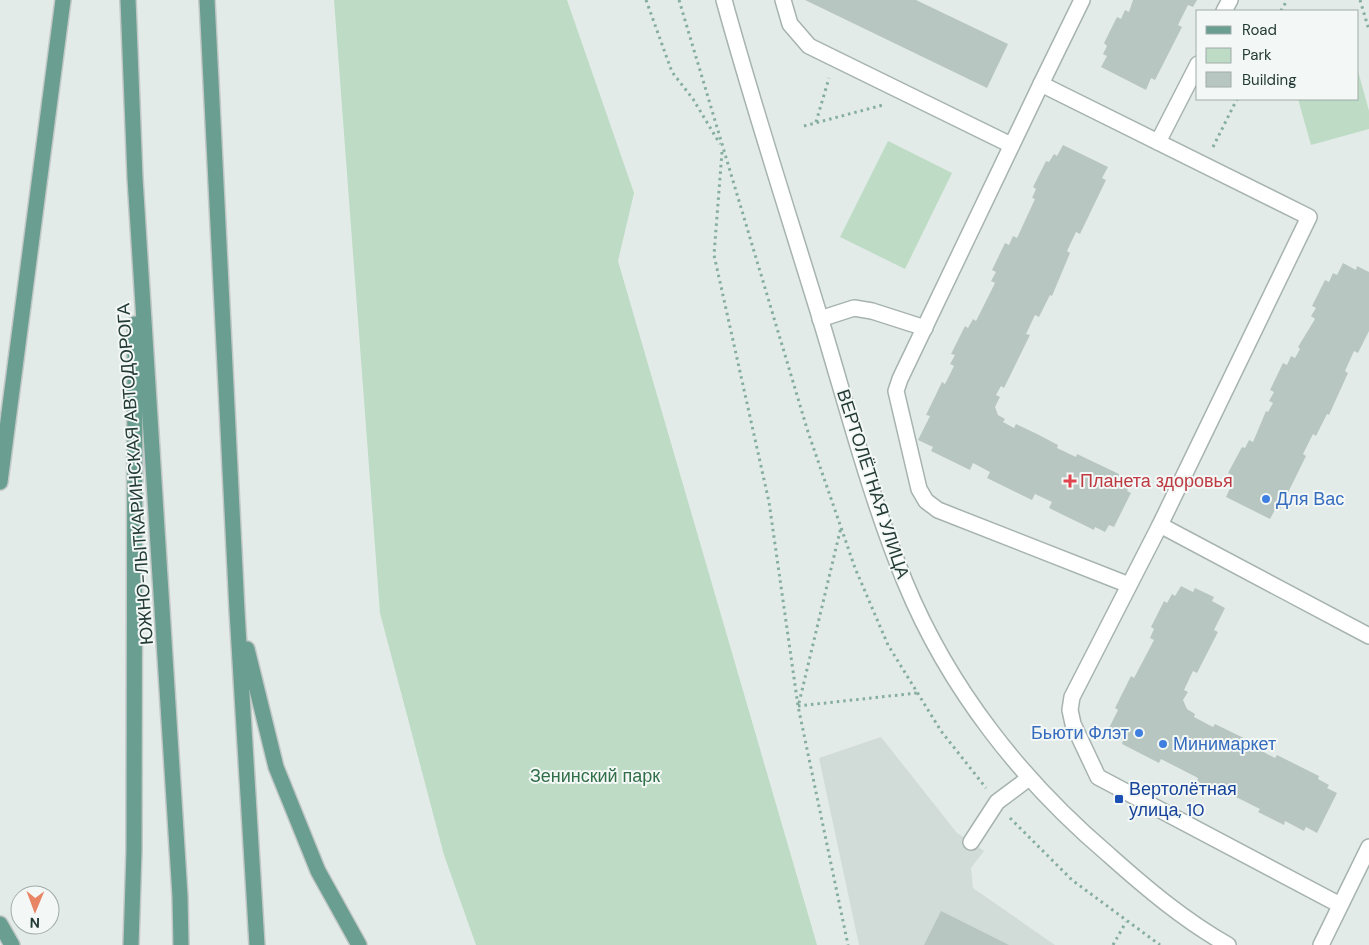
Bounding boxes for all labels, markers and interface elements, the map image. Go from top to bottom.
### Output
legend [1196,10,1359,100]
text: Road [1242,20,1277,40]
text: Park [1242,45,1272,65]
text: Building [1242,70,1297,90]
street label: ЮЖНО-ЛЫТКАРИНСКАЯ АВТОДОРОГА [111,302,159,646]
street label: ВЕРТОЛЁТНАЯ УЛИЦА [831,386,915,582]
place label: Планета здоровья [1080,469,1233,493]
marker: Планета здоровья [1064,475,1076,487]
place label: Для Вас [1276,487,1344,511]
marker: Для Вас [1260,493,1272,505]
place label: Бьюти Флэт [1031,721,1129,745]
marker: Бьюти Флэт [1133,727,1145,739]
place label: Минимаркет [1173,732,1276,756]
marker: Минимаркет [1157,738,1169,750]
park label: Зенинский парк [530,764,660,788]
place label: Вертолётная улица, 10 [1129,777,1237,822]
marker: Вертолётная улица, 10 [1113,793,1125,805]
north arrow [10,885,60,935]
text: N [30,914,40,932]

